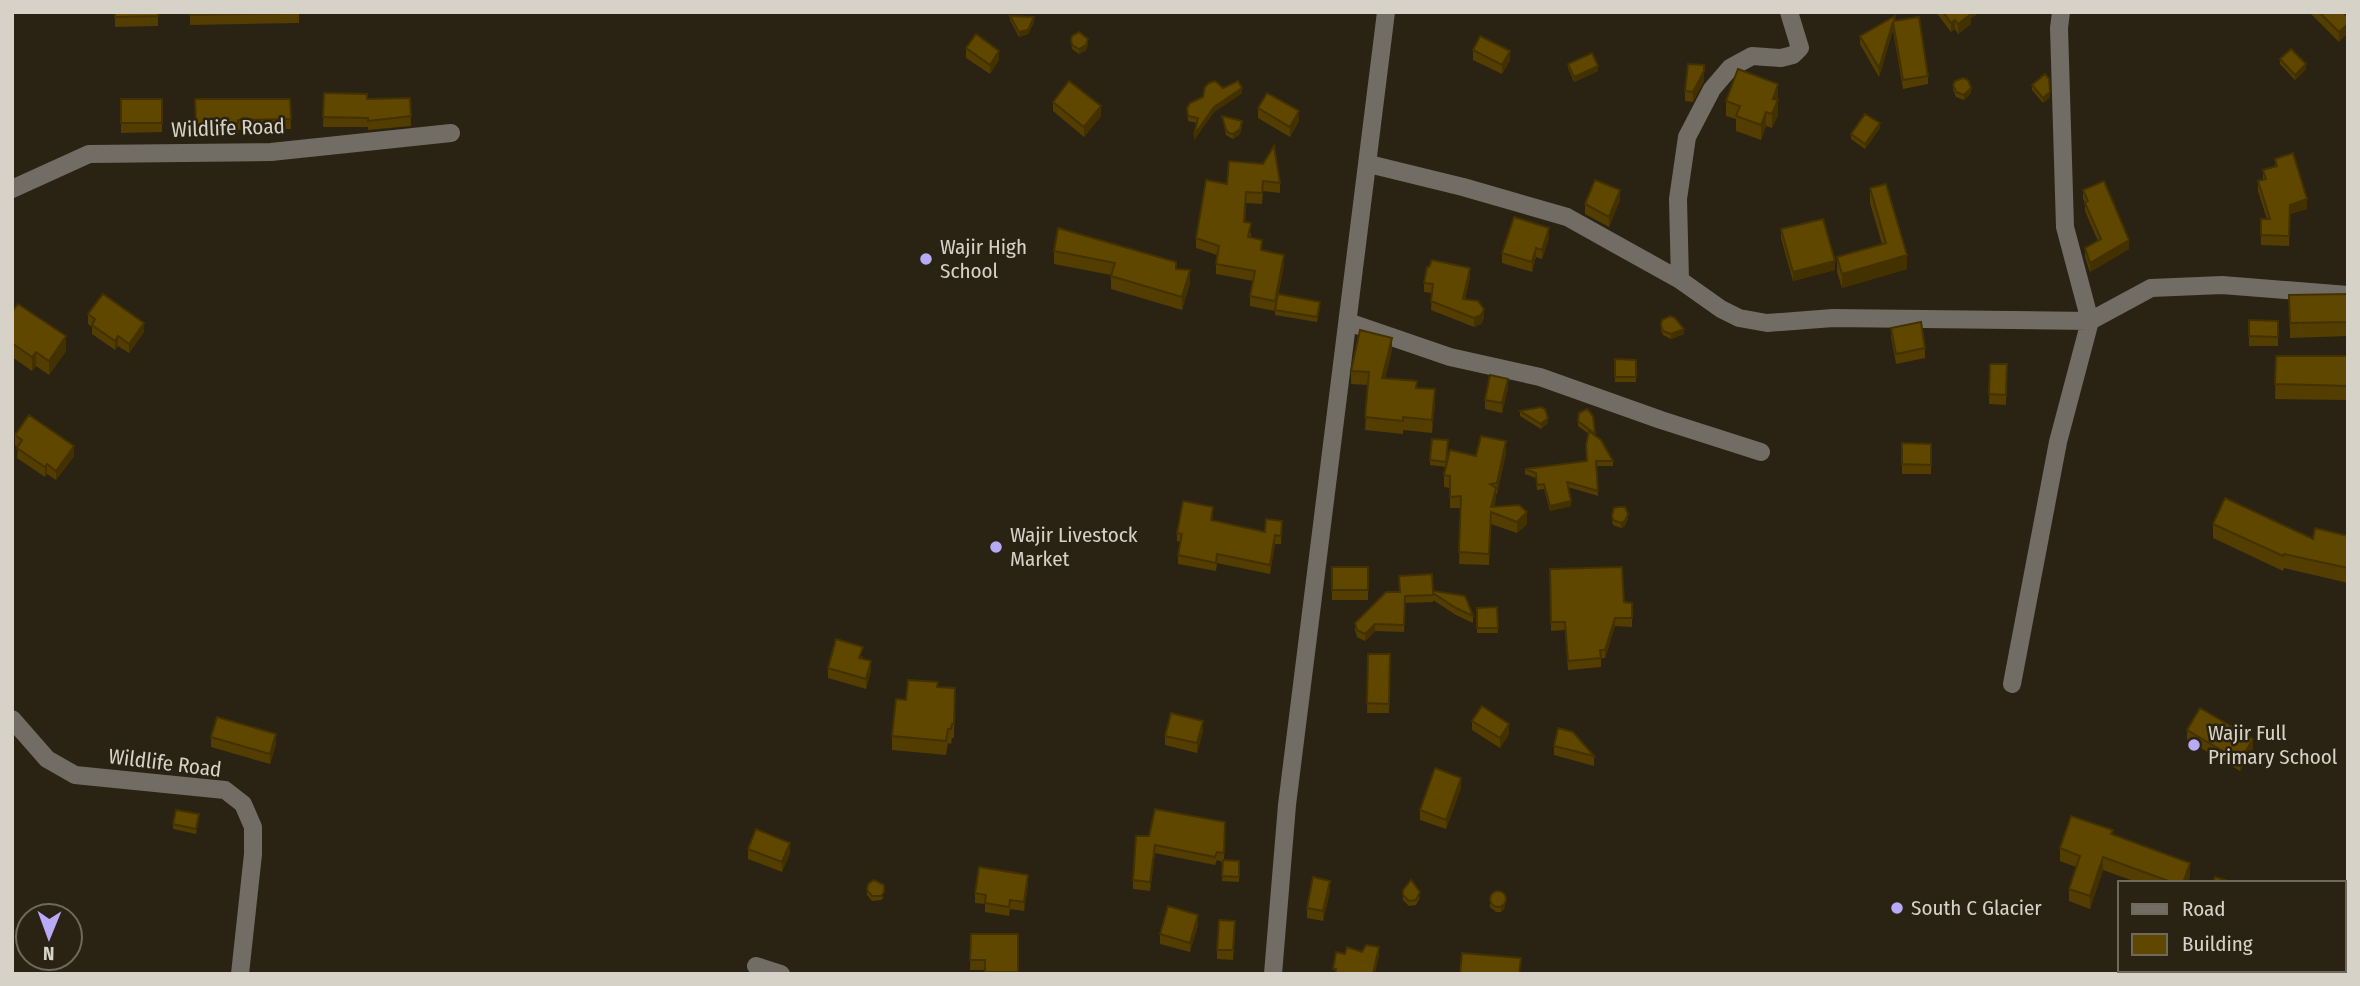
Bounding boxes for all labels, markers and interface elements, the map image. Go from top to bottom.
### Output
street label: Wildlife Road [171,113,285,143]
place label: Wajir High School [940,234,1027,284]
marker: Wajir High School [918,251,934,267]
place label: Wajir Livestock Market [1010,522,1138,572]
marker: Wajir Livestock Market [988,539,1004,555]
place label: Wajir Full Primary School [2208,720,2338,770]
marker: Wajir Full Primary School [2186,737,2202,753]
street label: Wildlife Road [107,743,223,783]
legend [2118,881,2346,972]
place label: South C Glacier [1911,895,2042,921]
text: Road [2182,896,2226,922]
marker: South C Glacier [1889,900,1905,916]
north arrow [14,902,84,972]
text: Building [2182,931,2253,957]
text: N [43,942,55,965]

